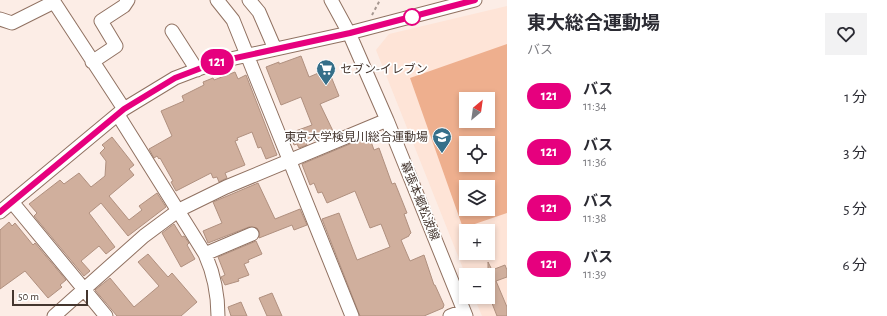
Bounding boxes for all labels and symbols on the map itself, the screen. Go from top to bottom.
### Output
unlabelled marker [403,8,421,26]
line badge: 121 [194,49,240,75]
supermarket icon: セブン-イレブン [315,58,337,86]
place label: セブン-イレブン [340,62,428,75]
north arrow [459,92,495,128]
school or university icon: 東京大学検見川総合運動場 [431,126,453,154]
place label: 東京大学検見川総合運動場 [284,130,428,143]
street label: 幕張本郷松波線 [399,159,442,242]
scale bar [12,288,88,307]

